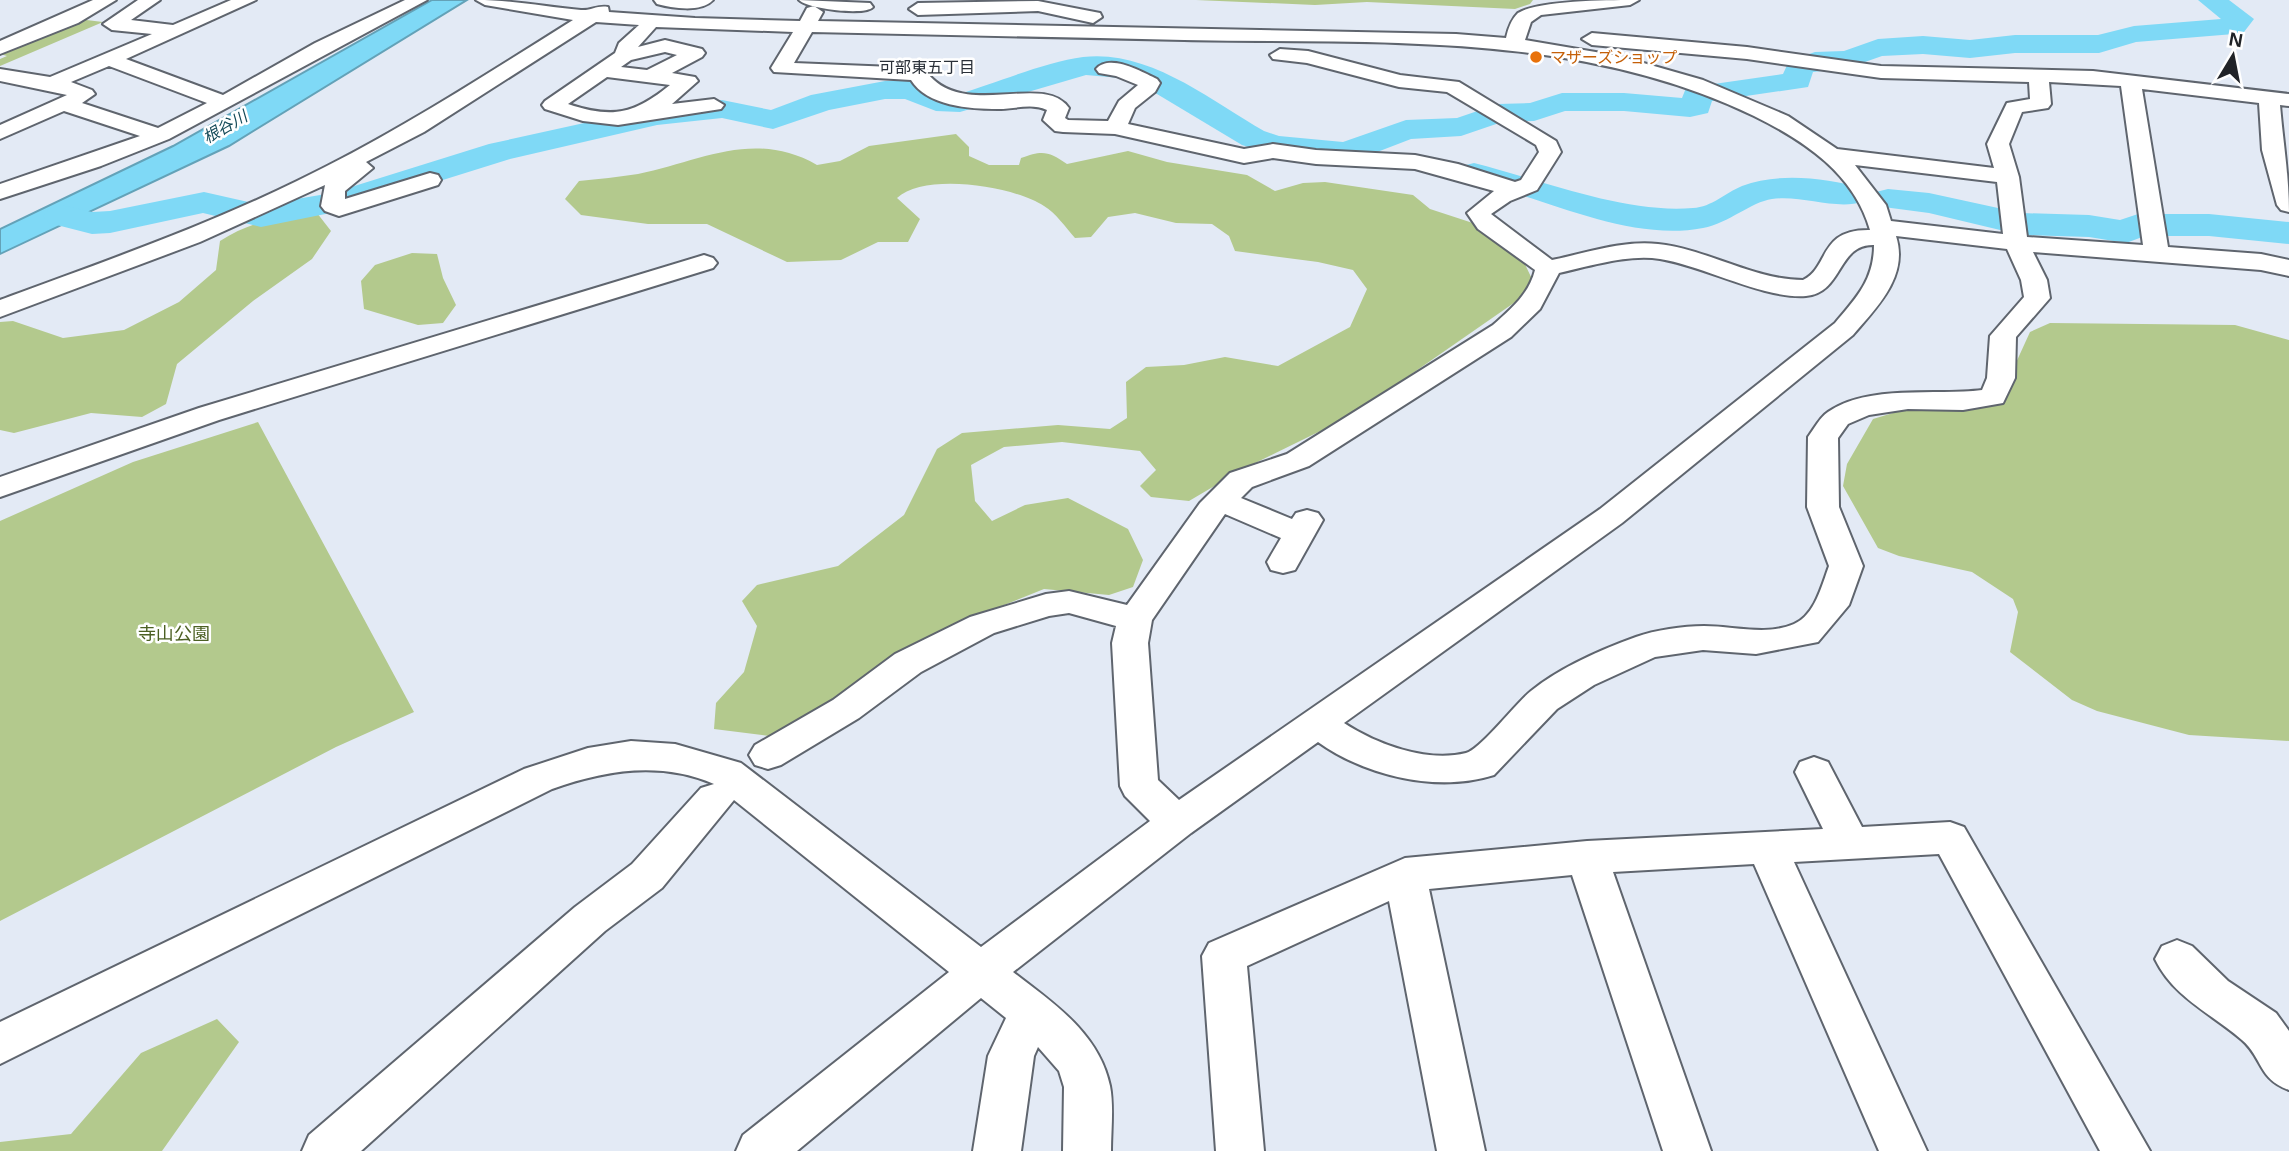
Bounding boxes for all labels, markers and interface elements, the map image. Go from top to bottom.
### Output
north arrow [2198,21,2268,91]
text: N [2227,28,2244,51]
marker: マザーズショップ [1528,49,1544,65]
place label: マザーズショップ [1550,49,1677,66]
district label: 可部東五丁目 [879,59,975,76]
water label: 根谷川 [200,107,252,146]
park label: 寺山公園 [138,624,210,644]

